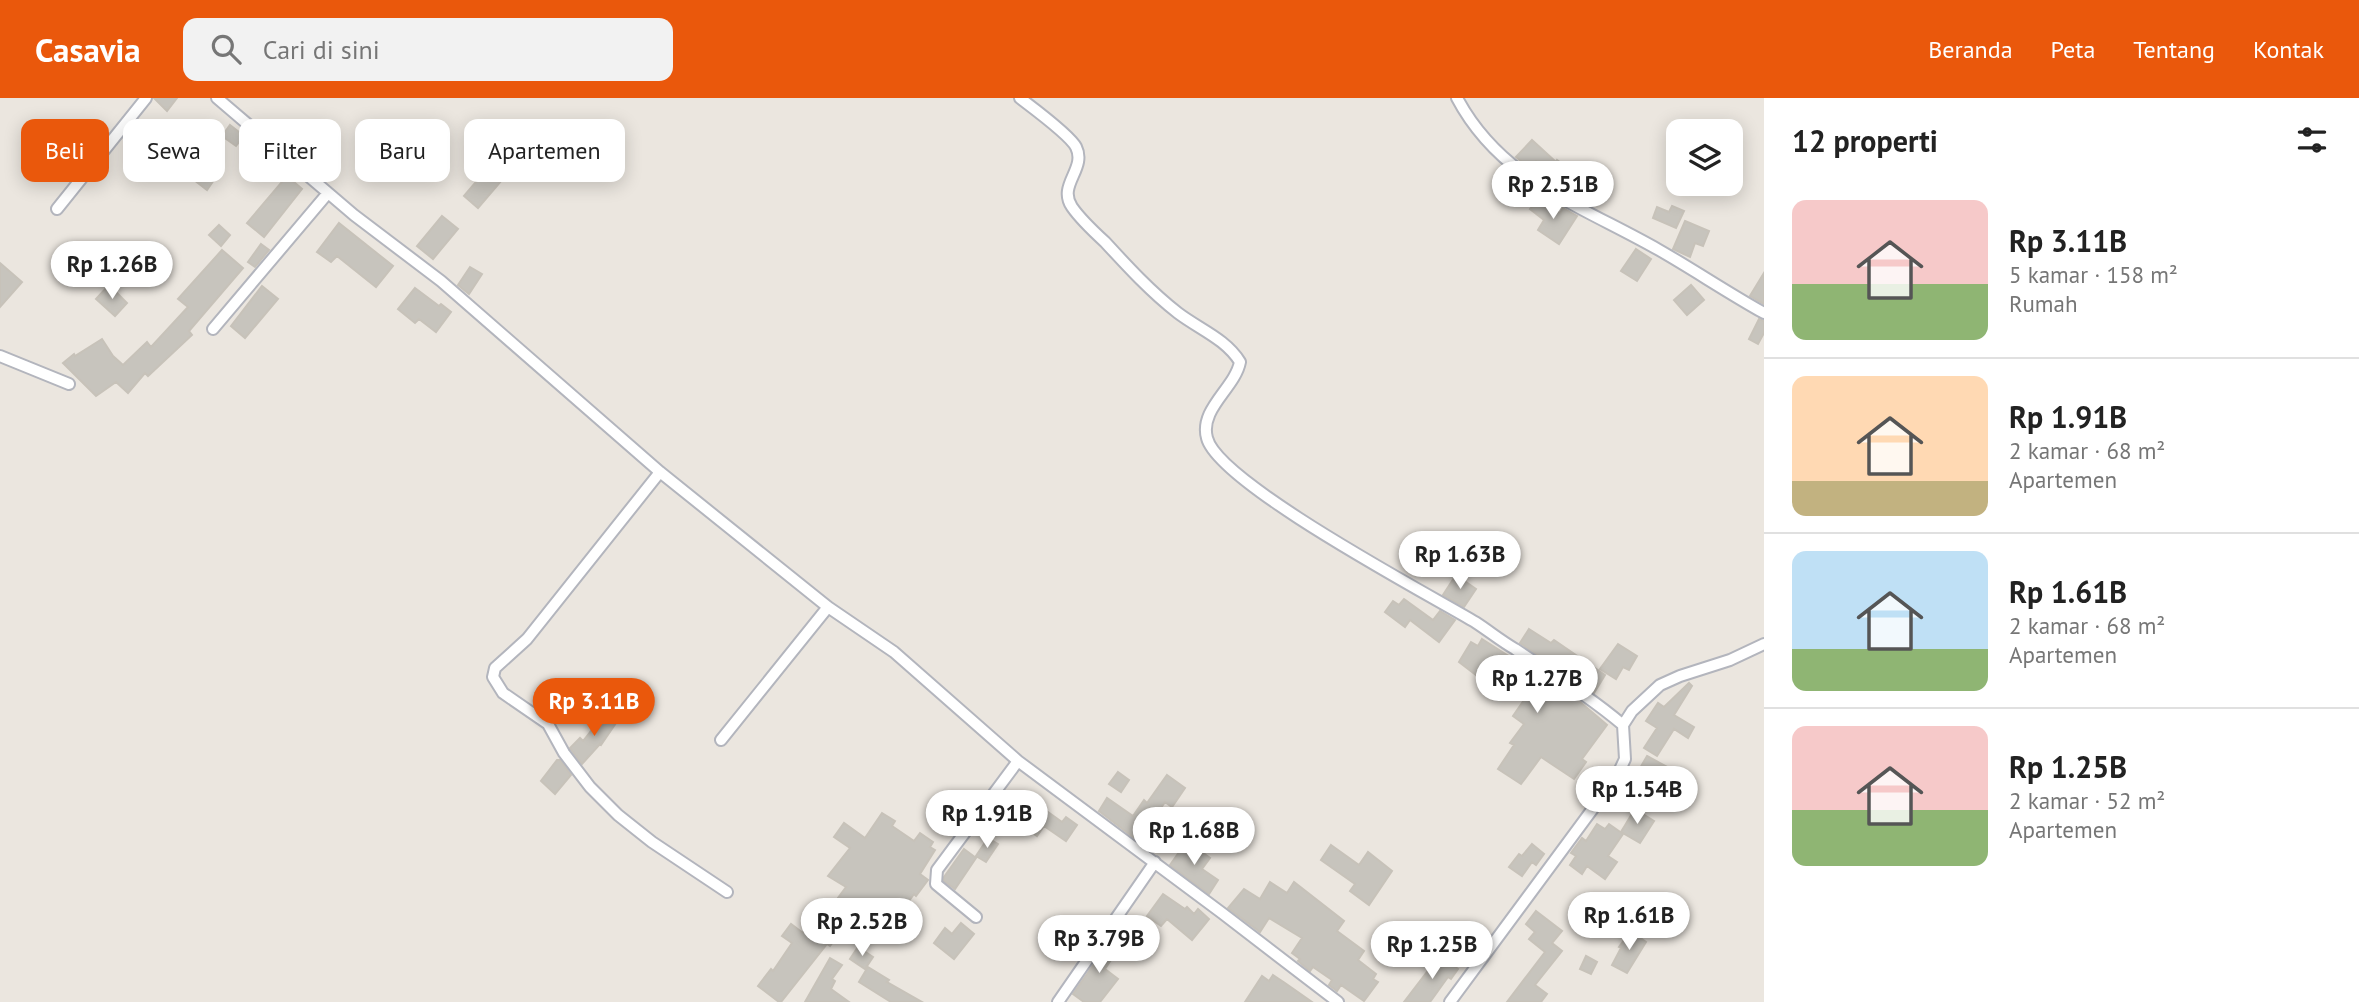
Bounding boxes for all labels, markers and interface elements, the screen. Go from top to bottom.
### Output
search box [183,18,673,81]
text: Casavia [35,28,141,71]
icon: search [207,30,245,68]
text: Cari di sini [263,33,380,66]
text: Beranda [1928,34,2013,65]
text: Peta [2051,34,2095,65]
text: Tentang [2133,34,2215,65]
text: Kontak [2253,34,2324,65]
chip: Beli [21,119,109,182]
chip: Sewa [123,119,225,182]
chip: Filter [239,119,341,182]
chip: Baru [355,119,450,182]
chip: Apartemen [464,119,625,182]
map controls [1666,119,1743,196]
button: layers [1666,119,1743,196]
text: 12 properti [1792,121,1938,160]
icon: filters [2293,121,2331,159]
pin: Rp 2.51B [1481,162,1625,221]
text: Rp 2.51B [1508,169,1598,198]
text: Rp 3.11B [2009,221,2127,260]
icon: home [1848,228,1932,312]
pin: Rp 1.26B [40,242,184,301]
text: Rp 1.26B [67,249,157,278]
text: 5 kamar · 158 m² [2009,260,2178,289]
text: Rumah [2009,289,2078,318]
text: Rp 1.91B [2009,397,2127,436]
icon: home [1848,404,1932,488]
text: 2 kamar · 68 m² [2009,436,2165,465]
text: Apartemen [2009,465,2117,494]
pin: Rp 1.63B [1388,532,1532,591]
text: Rp 1.63B [1415,539,1505,568]
text: Rp 1.61B [2009,572,2127,611]
icon: home [1848,579,1932,663]
text: 2 kamar · 68 m² [2009,611,2165,640]
text: Apartemen [2009,640,2117,669]
pin: Rp 1.27B [1465,656,1609,715]
text: Rp 1.27B [1492,663,1582,692]
pin: Rp 3.11B [522,678,666,738]
text: Rp 3.11B [549,686,639,715]
text: Rp 1.25B [2009,747,2127,786]
icon: home [1848,754,1932,838]
pin: Rp 1.54B [1565,766,1709,826]
text: Rp 1.54B [1592,774,1682,803]
text: 2 kamar · 52 m² [2009,786,2165,815]
pin: Rp 1.91B [915,790,1059,850]
text: Rp 1.91B [942,798,1032,827]
pin: Rp 1.68B [1122,808,1266,867]
text: Rp 1.68B [1149,815,1239,844]
text: Apartemen [2009,815,2117,844]
pin: Rp 1.61B [1557,892,1701,952]
pin: Rp 2.52B [790,898,934,958]
text: Rp 1.61B [1584,900,1674,929]
text: Rp 2.52B [817,906,907,935]
pin: Rp 3.79B [1027,916,1171,975]
pin: Rp 1.25B [1360,922,1504,981]
text: Rp 3.79B [1054,923,1144,952]
text: Rp 1.25B [1387,929,1477,958]

